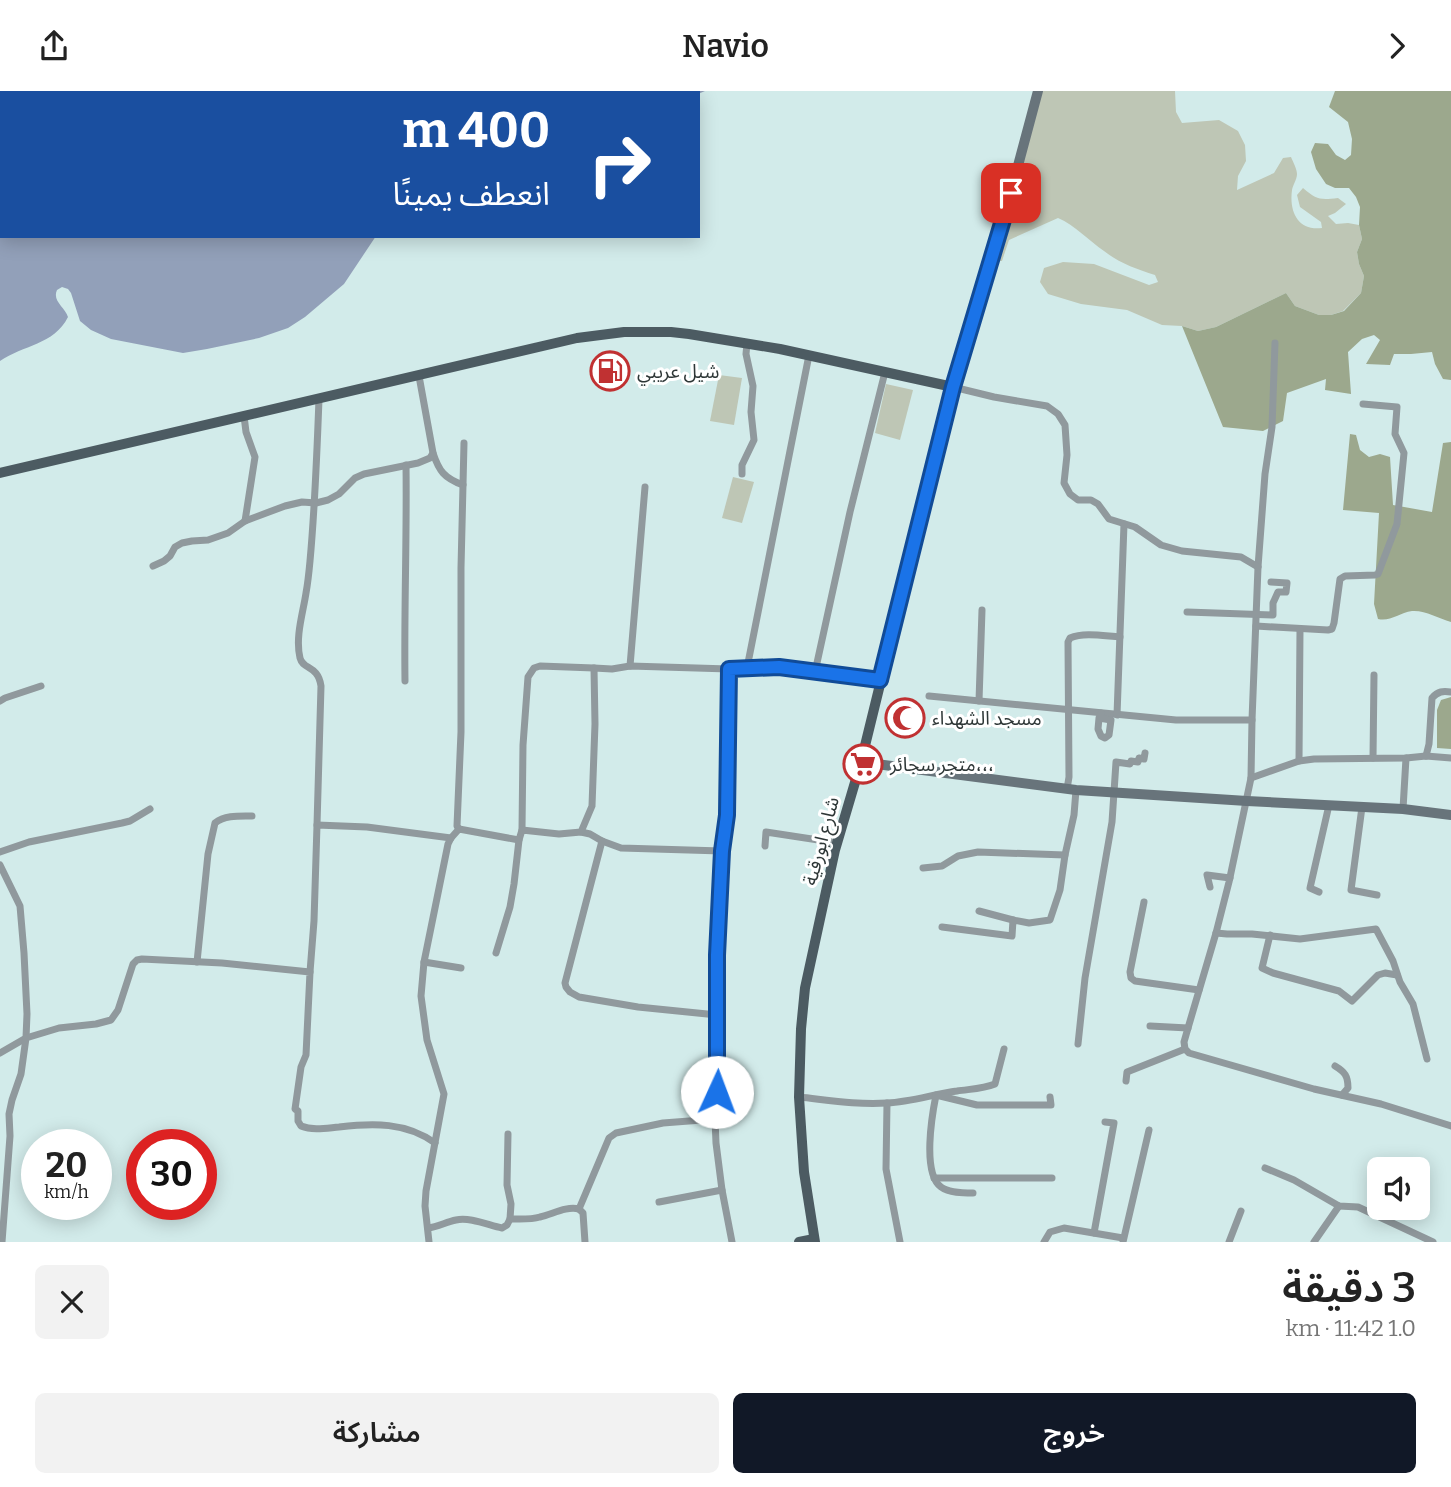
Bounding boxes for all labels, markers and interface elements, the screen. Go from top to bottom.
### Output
icon: share [35,27,73,65]
text: Navio [682,27,769,65]
icon: forward [1378,27,1416,65]
text: 400 m [402,101,550,160]
icon: right [574,119,665,210]
pin [981,163,1041,223]
icon: arrive [992,174,1030,212]
text: انعطف يمينًا [393,175,550,213]
fuel station icon: شيل عريبي [589,350,631,392]
place label: شيل عريبي [637,360,719,386]
mosque icon: مسجد الشهداء [884,697,926,739]
place label: مسجد الشهداء [932,707,1042,730]
supermarket icon: متجر سجائر،،، [842,743,884,785]
place label: متجر سجائر،،، [889,753,994,776]
street label: شارع ابورقية [798,794,846,888]
position arrow [680,1055,754,1129]
speed limit sign: 30 [126,1129,217,1220]
text: 20 [46,1144,87,1186]
map controls [1367,1157,1430,1220]
button: sound [1367,1157,1430,1220]
text: km/h [44,1181,89,1203]
text: 3 دقيقة [1282,1263,1416,1313]
button: close [35,1265,109,1339]
text: 1.0 km · 11:42 [1286,1314,1416,1342]
button: مشاركة [35,1393,719,1473]
button: خروج [733,1393,1416,1473]

